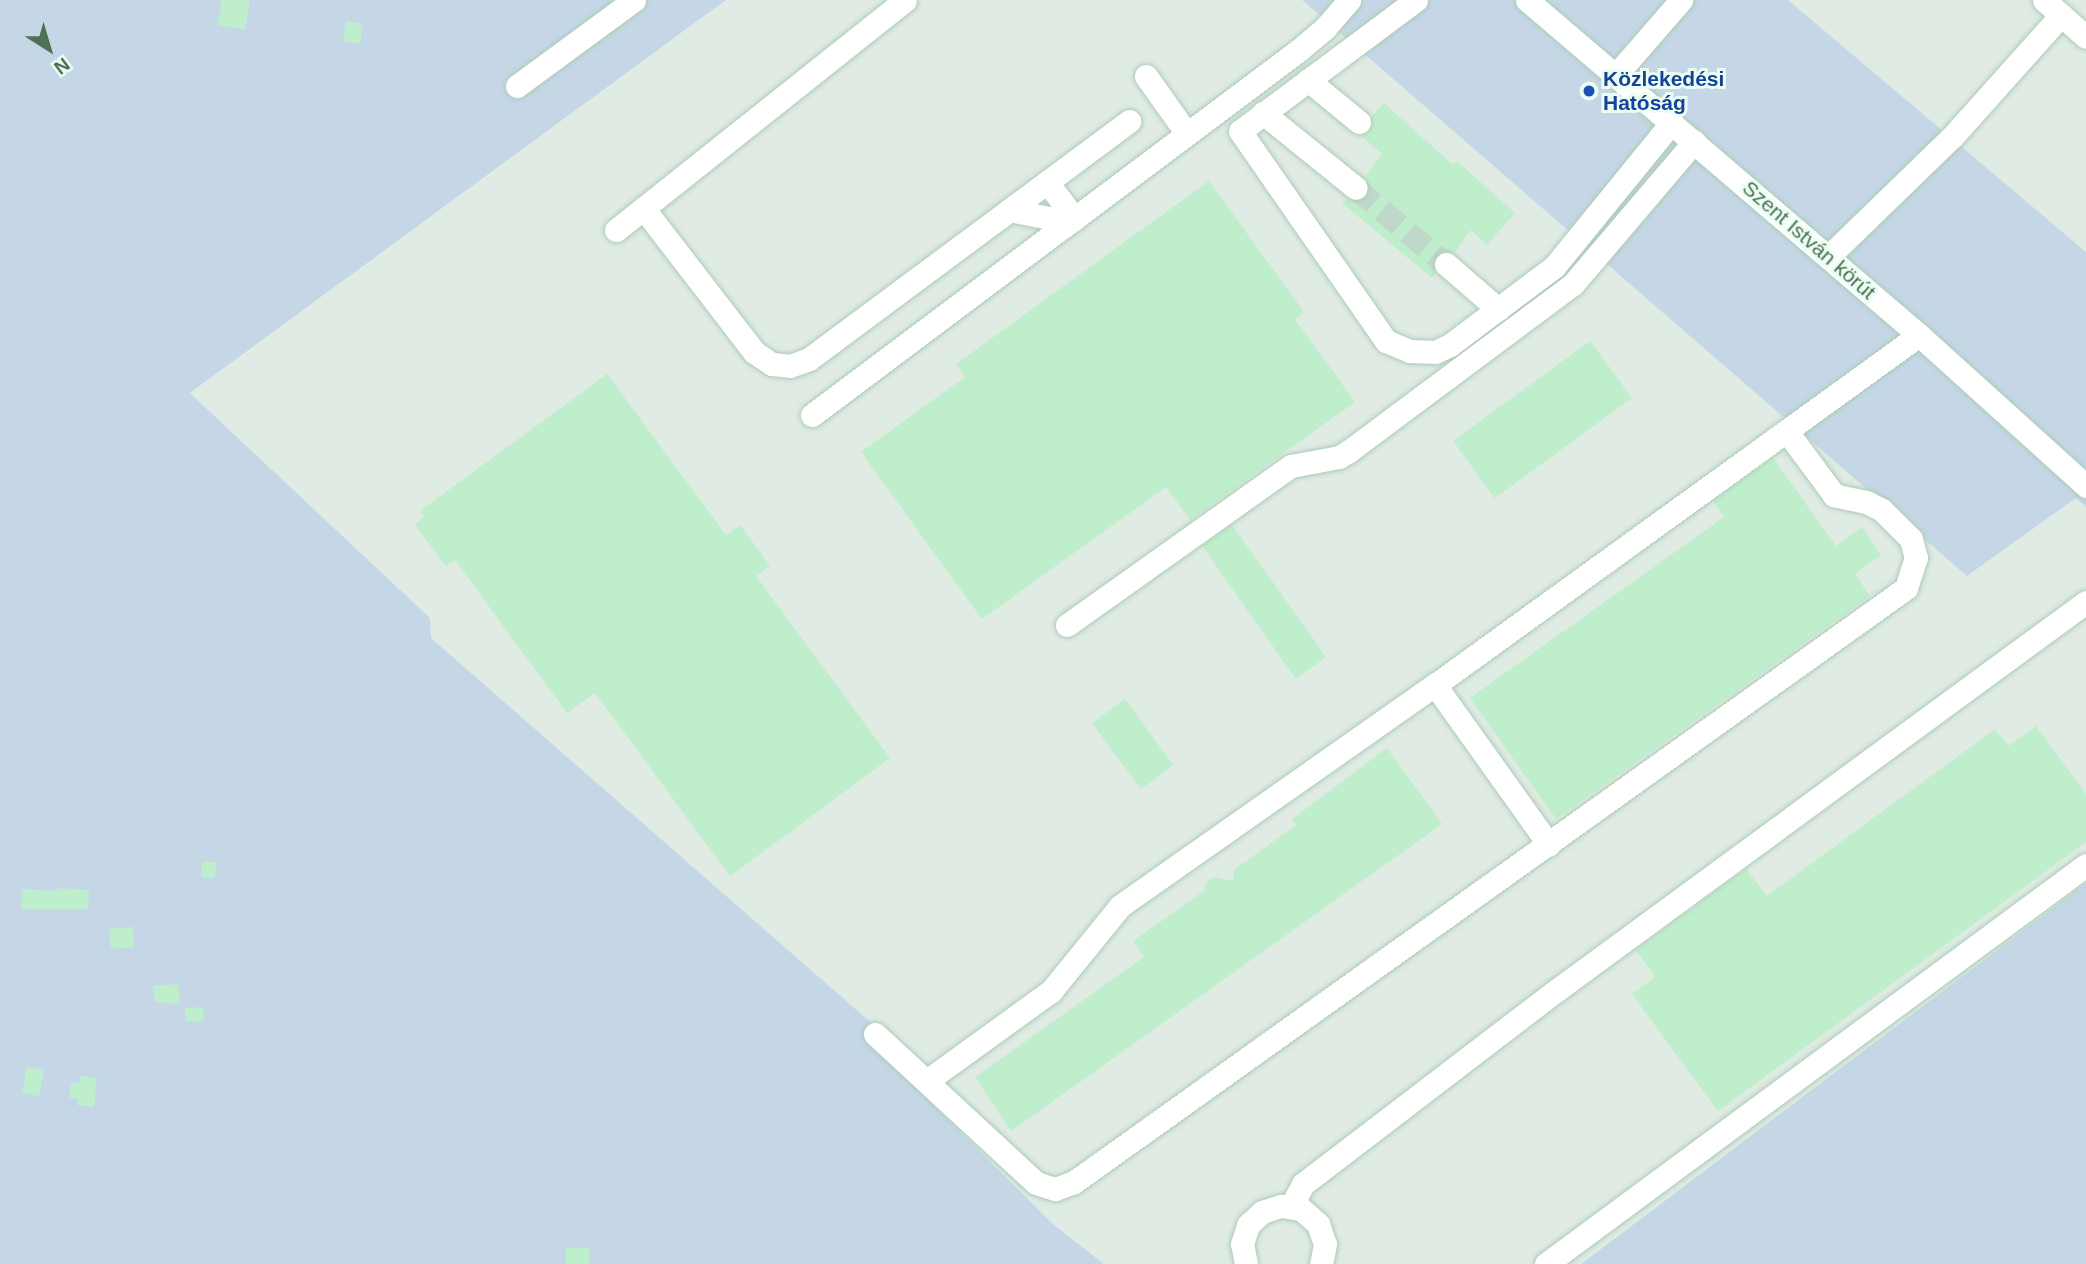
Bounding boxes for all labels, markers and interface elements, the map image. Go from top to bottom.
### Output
north arrow [14,14,84,84]
text: N [50,54,74,79]
place label: Közlekedési Hatóság [1603,66,1724,116]
marker: Közlekedési Hatóság [1581,83,1597,99]
street label: Szent István körút [1737,175,1881,305]

